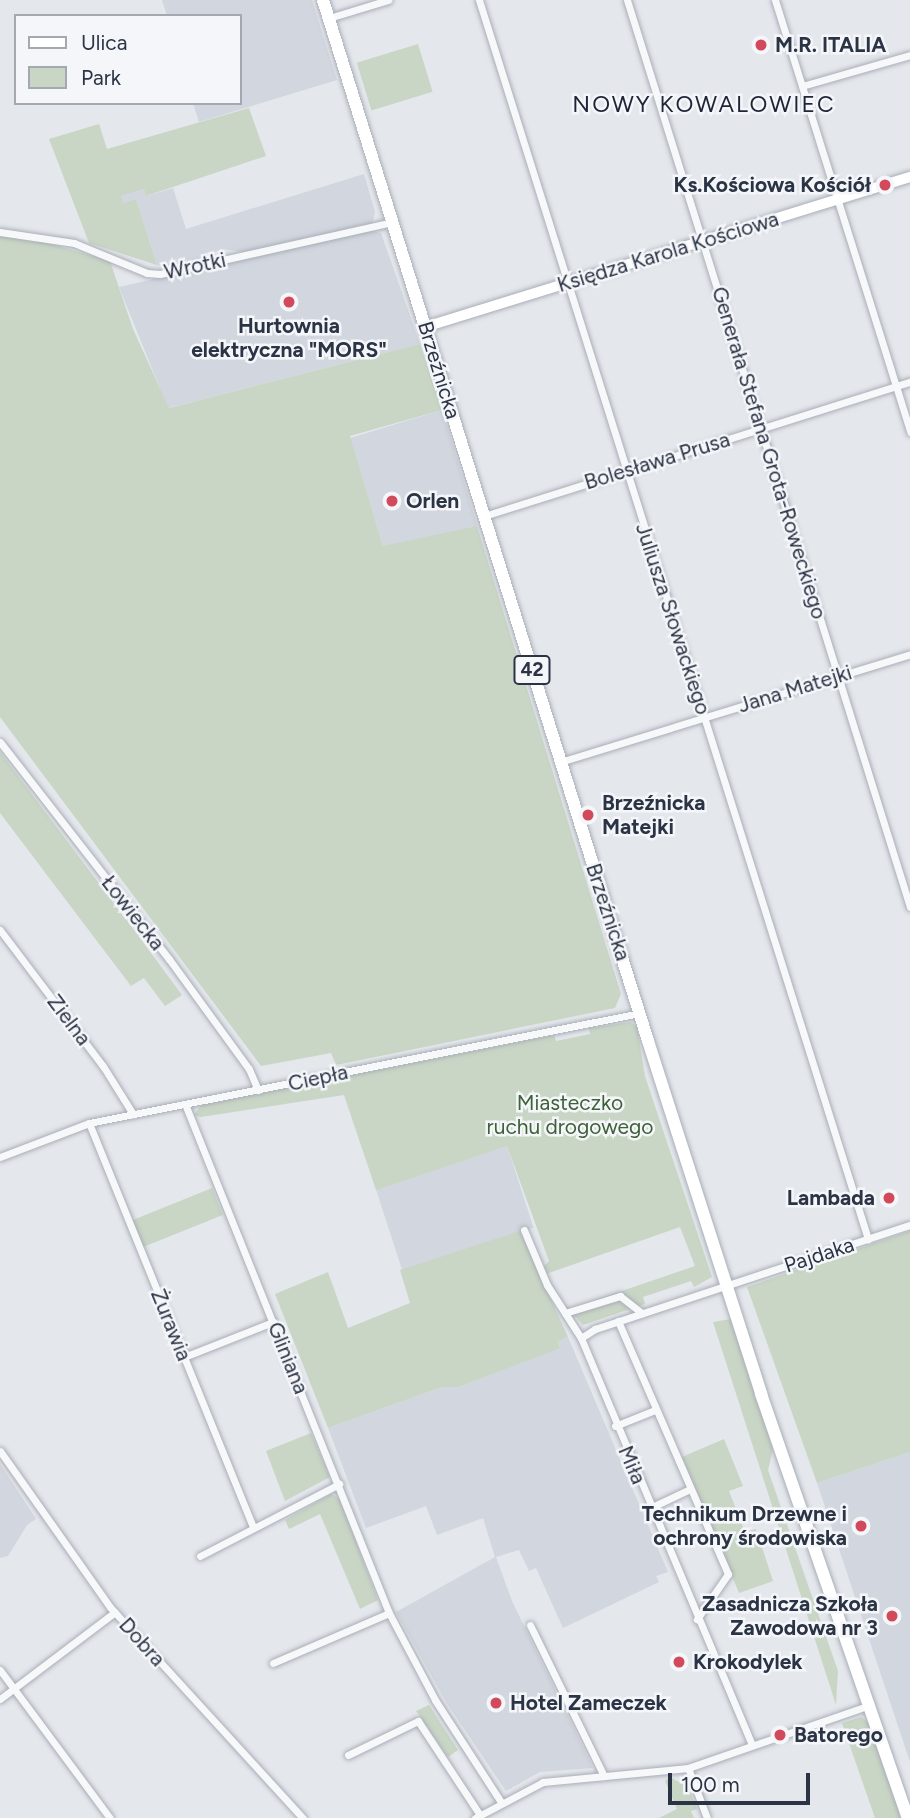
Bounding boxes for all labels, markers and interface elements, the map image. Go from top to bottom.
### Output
legend [14,14,242,105]
text: Ulica [81,30,127,55]
place label: M.R. ITALIA [775,32,886,58]
marker: M.R. ITALIA [753,37,769,53]
text: Park [81,65,121,90]
district label: NOWY KOWALOWIEC [574,90,834,118]
place label: Ks.Kościowa Kościół [674,172,871,198]
marker: Ks.Kościowa Kościół [877,177,893,193]
street label: Księdza Karola Kościowa [554,206,782,298]
street label: Wrotki [162,247,228,285]
street label: Generała Stefana Grota-Roweckiego [706,284,832,622]
marker: Hurtownia elektryczna "MORS" [281,294,297,310]
place label: Hurtownia elektryczna "MORS" [191,313,387,363]
street label: Brzeźnicka [412,318,466,422]
street label: Bolesława Prusa [581,427,733,495]
place label: Orlen [406,488,459,514]
marker: Orlen [384,493,400,509]
street label: Juliusza Słowackiego [630,520,716,718]
road number: 42 [513,654,551,685]
street label: Jana Matejki [735,660,855,718]
place label: Brzeźnicka Matejki [602,790,705,840]
marker: Brzeźnicka Matejki [580,807,596,823]
street label: Brzeźnicka [580,860,636,964]
street label: Łowiecka [96,871,170,955]
street label: Zielna [42,990,96,1050]
street label: Ciepła [286,1059,350,1097]
park label: Miasteczko ruchu drogowego [487,1090,653,1140]
place label: Lambada [787,1185,875,1211]
marker: Lambada [881,1190,897,1206]
street label: Pajdaka [781,1232,857,1278]
street label: Żurawia [145,1286,197,1364]
street label: Gliniana [262,1318,314,1398]
street label: Miła [613,1442,651,1488]
place label: Technikum Drzewne i ochrony środowiska [642,1501,847,1551]
marker: Technikum Drzewne i ochrony środowiska [853,1518,869,1534]
place label: Zasadnicza Szkoła Zawodowa nr 3 [702,1591,878,1641]
marker: Zasadnicza Szkoła Zawodowa nr 3 [884,1608,900,1624]
street label: Dobra [114,1612,170,1672]
place label: Krokodylek [693,1649,803,1675]
marker: Krokodylek [671,1654,687,1670]
place label: Hotel Zameczek [510,1690,667,1716]
marker: Hotel Zameczek [488,1695,504,1711]
place label: Batorego [794,1722,883,1748]
marker: Batorego [772,1727,788,1743]
scale bar [672,1758,814,1802]
text: 100 m [681,1772,740,1797]

